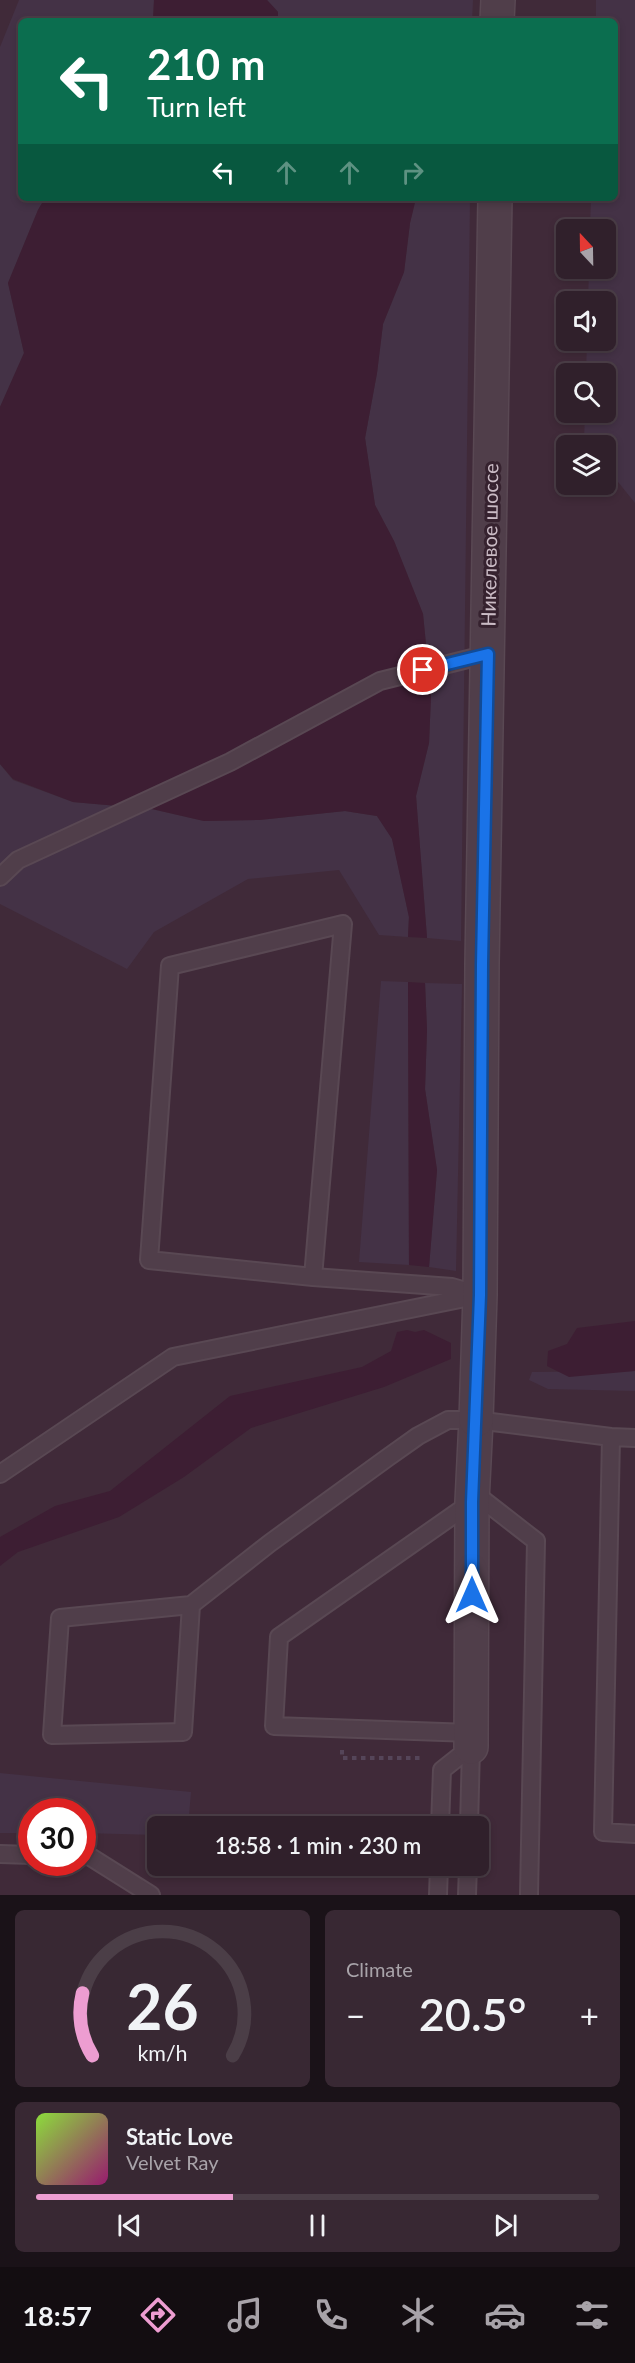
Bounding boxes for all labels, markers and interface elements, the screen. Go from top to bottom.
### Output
text: 210 m [147,39,265,89]
icon: left [48,42,126,120]
text: Turn left [147,90,246,123]
icon: left [207,156,240,189]
icon: ahead [270,156,303,189]
icon: ahead [333,156,366,189]
icon: right [396,156,429,189]
north arrow [556,219,616,279]
map controls [556,219,616,495]
button: sound [556,291,616,351]
button: search [556,363,616,423]
button: layers [556,435,616,495]
street label: Никелевое шоссе [476,463,502,627]
pin [397,644,448,695]
icon: arrive [406,653,439,686]
position arrow [440,1563,504,1627]
speed limit sign: 30 [18,1798,96,1876]
text: 18:58 · 1 min · 230 m [215,1832,421,1859]
text: Climate [346,1957,413,1981]
text: 26 [126,1968,199,2043]
text: 20.5° [419,1987,526,2041]
text: − [346,1995,365,2035]
text: + [580,1995,599,2035]
text: km/h [137,2040,188,2066]
text: Static Love [126,2123,233,2150]
text: Velvet Ray [126,2150,219,2174]
icon: previous [113,2209,146,2242]
icon: pause [301,2209,334,2242]
icon: next [489,2209,522,2242]
icon: directions [137,2294,179,2336]
icon: music [224,2294,266,2336]
icon: phone [310,2294,352,2336]
icon: climate [397,2294,439,2336]
icon: car [484,2294,526,2336]
icon: filters [571,2294,613,2336]
text: 18:57 [22,2299,92,2332]

